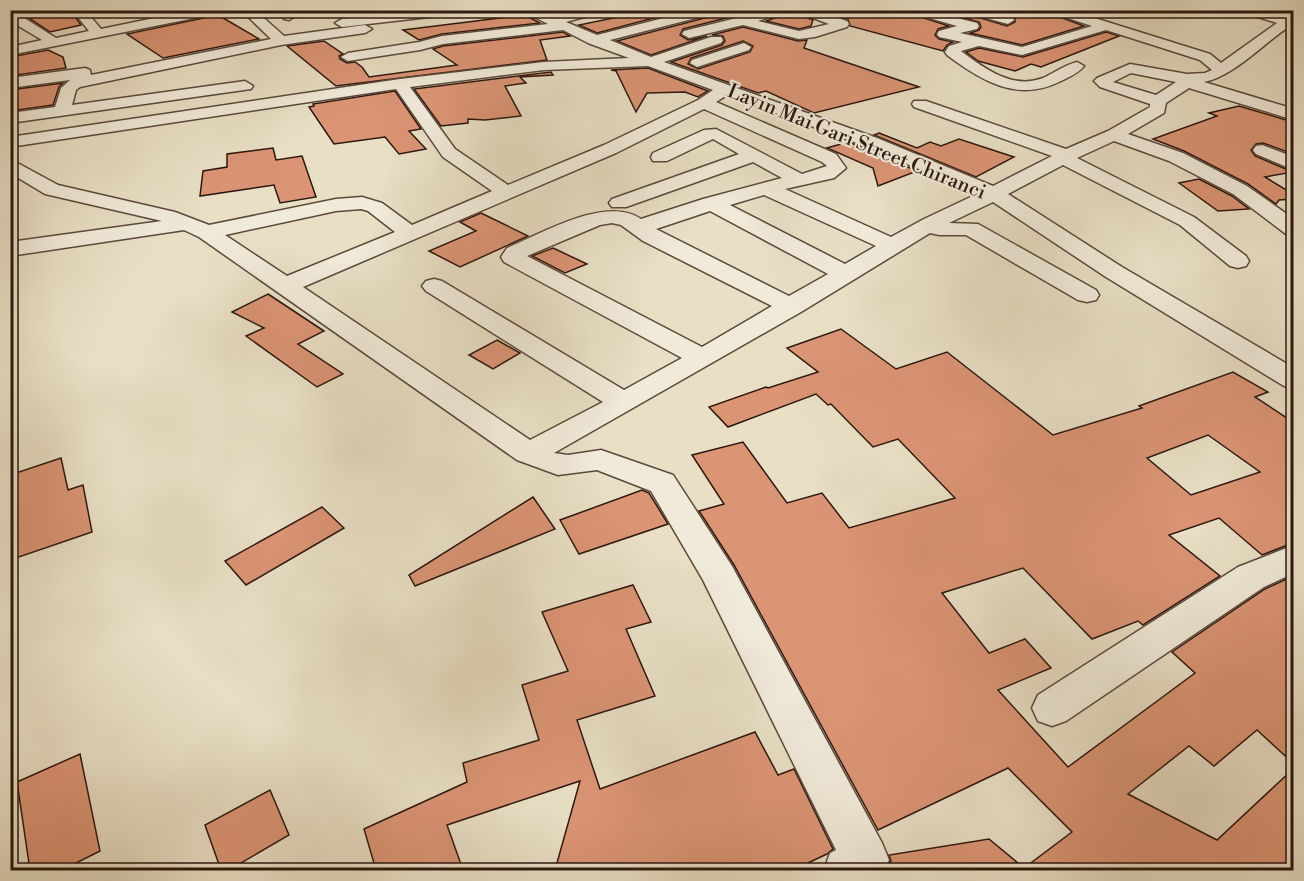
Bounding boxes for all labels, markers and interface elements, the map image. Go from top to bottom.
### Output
street label: Layin Mai Gari Street Chiranci [723,79,990,206]

